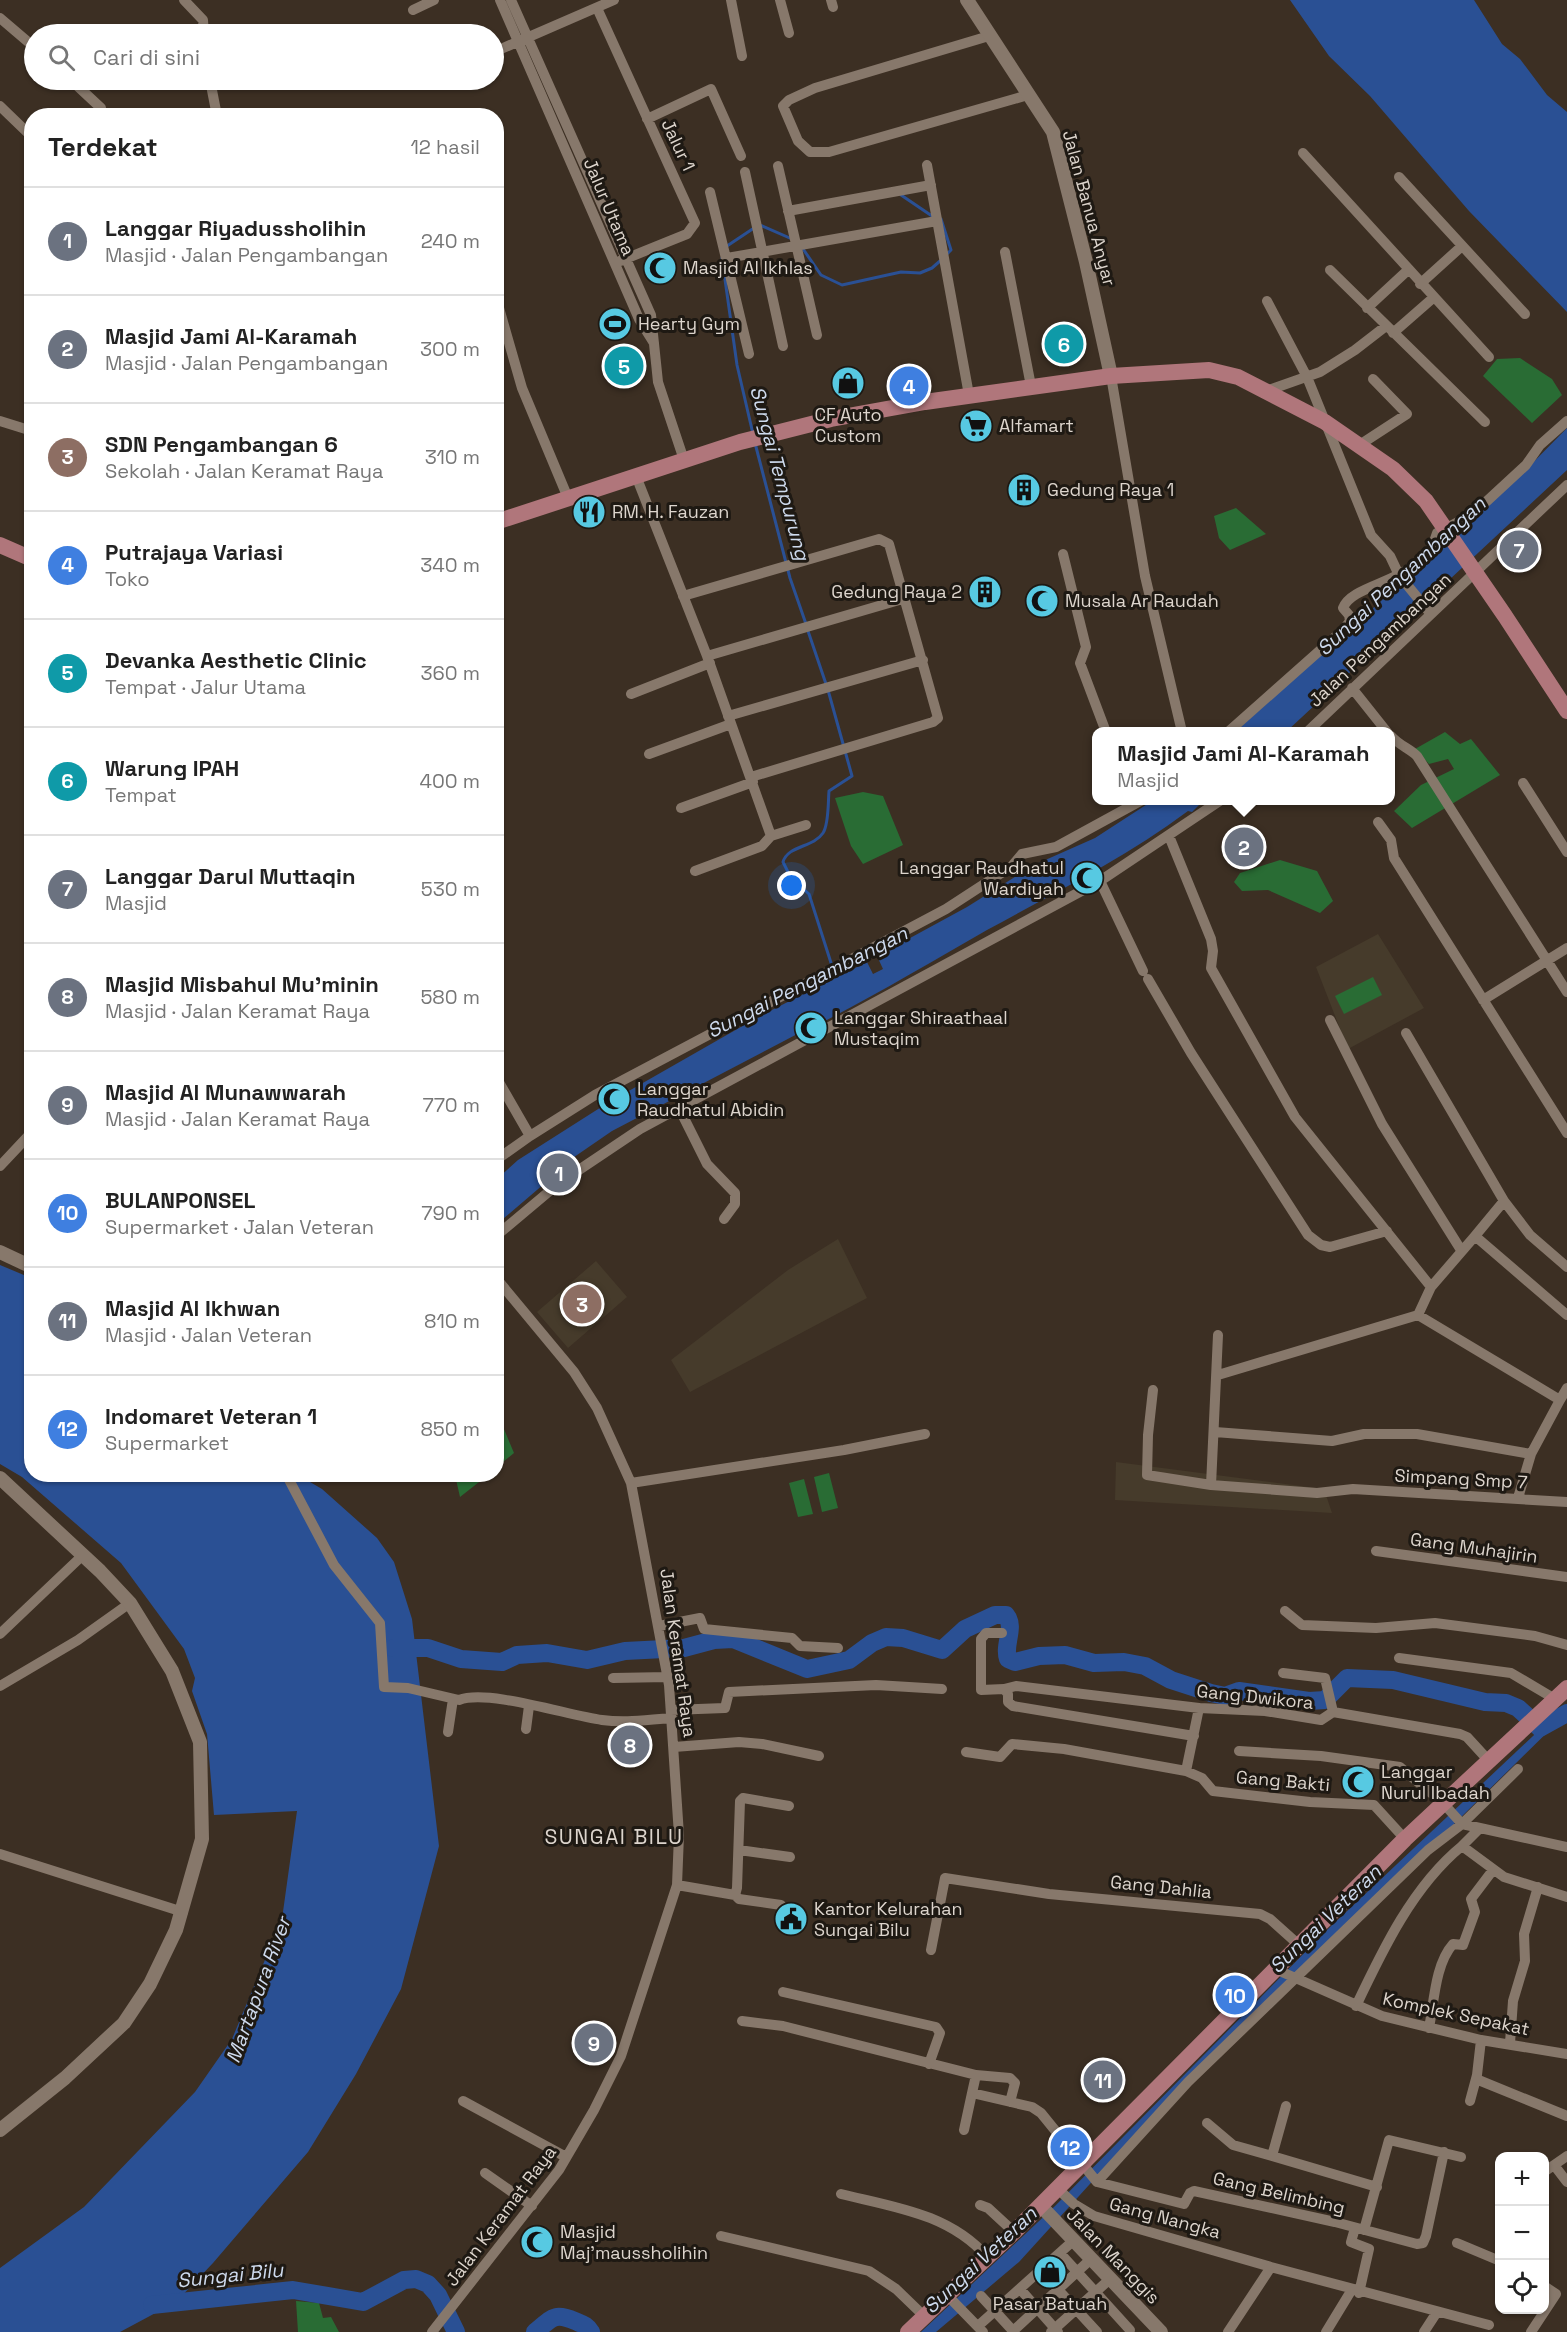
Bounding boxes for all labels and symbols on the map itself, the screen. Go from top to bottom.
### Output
street label: Jalur 1 [656,115,700,175]
street label: Jalan Banua Anyar [1058,127,1121,288]
street label: Jalur Utama [579,155,640,259]
mosque icon: Masjid Al Ikhlas [642,250,678,286]
place label: Masjid Al Ikhlas [683,256,813,279]
sports icon: Hearty Gym [597,306,633,342]
place label: Hearty Gym [638,312,740,335]
pin: 6 [1044,322,1084,366]
pin: 5 [604,344,644,388]
pin: 4 [890,364,928,408]
shop icon: CF Auto Custom [830,365,866,401]
water label: Sungai Tempurung [744,383,816,564]
place label: CF Auto Custom [814,403,882,447]
supermarket icon: Alfamart [958,408,994,444]
place label: Alfamart [999,414,1074,437]
building icon: Gedung Raya 1 [1006,472,1042,508]
place label: Gedung Raya 1 [1047,478,1174,501]
water label: Sungai Pengambangan [1311,490,1491,661]
restaurant icon: RM. H. Fauzan [571,494,607,530]
place label: RM. H. Fauzan [612,500,729,523]
pin: 7 [1500,528,1538,572]
street label: Jalan Pengambangan [1304,568,1456,712]
building icon: Gedung Raya 2 [967,574,1003,610]
place label: Gedung Raya 2 [831,580,962,603]
mosque icon: Musala Ar Raudah [1024,583,1060,619]
place label: Musala Ar Raudah [1065,589,1219,612]
pin: 2 [1224,824,1264,870]
place label: Langgar Raudhatul Wardiyah [899,856,1064,900]
mosque icon: Langgar Raudhatul Wardiyah [1069,860,1105,896]
your location [777,871,806,900]
water label: Sungai Pengambangan [702,920,912,1044]
place label: Langgar Shiraathaal Mustaqim [834,1006,1008,1050]
mosque icon: Langgar Shiraathaal Mustaqim [793,1010,829,1046]
place label: Langgar Raudhatul Abidin [637,1077,784,1121]
mosque icon: Langgar Raudhatul Abidin [596,1081,632,1117]
pin: 1 [540,1150,578,1196]
pin: 3 [562,1282,602,1326]
street label: Simpang Smp 7 [1394,1464,1528,1493]
street label: Gang Muhajirin [1409,1527,1539,1568]
street label: Jalan Keramat Raya [655,1567,702,1739]
street label: Gang Dwikora [1195,1679,1315,1714]
pin: 8 [610,1722,650,1768]
place label: Langgar Nurul Ibadah [1381,1760,1490,1804]
mosque icon: Langgar Nurul Ibadah [1340,1764,1376,1800]
street label: Gang Bakti [1235,1765,1331,1796]
district label: SUNGAI BILU [544,1823,684,1850]
water label: Sungai Veteran [1264,1859,1387,1979]
street label: Gang Dahlia [1109,1870,1213,1903]
place label: Kantor Kelurahan Sungai Bilu [814,1897,963,1941]
public building icon: Kantor Kelurahan Sungai Bilu [773,1901,809,1937]
water label: Martapura River [220,1911,297,2066]
pin: 10 [1216,1972,1254,2018]
street label: Komplek Sepakat [1381,1987,1532,2040]
pin: 9 [574,2020,614,2066]
pin: 11 [1084,2058,1122,2102]
pin: 12 [1050,2124,1090,2170]
street label: Jalan Keramat Raya [440,2141,561,2291]
street label: Gang Belimbing [1211,2166,1347,2219]
street label: Gang Nangka [1107,2192,1223,2243]
water label: Sungai Veteran [918,2200,1043,2319]
street label: Jalan Manggis [1062,2203,1165,2309]
place label: Masjid Maj'maussholihin [560,2220,708,2264]
mosque icon: Masjid Maj'maussholihin [519,2224,555,2260]
shop icon: Pasar Batuah [1032,2254,1068,2290]
water label: Sungai Bilu [176,2256,286,2293]
place label: Pasar Batuah [993,2292,1107,2315]

